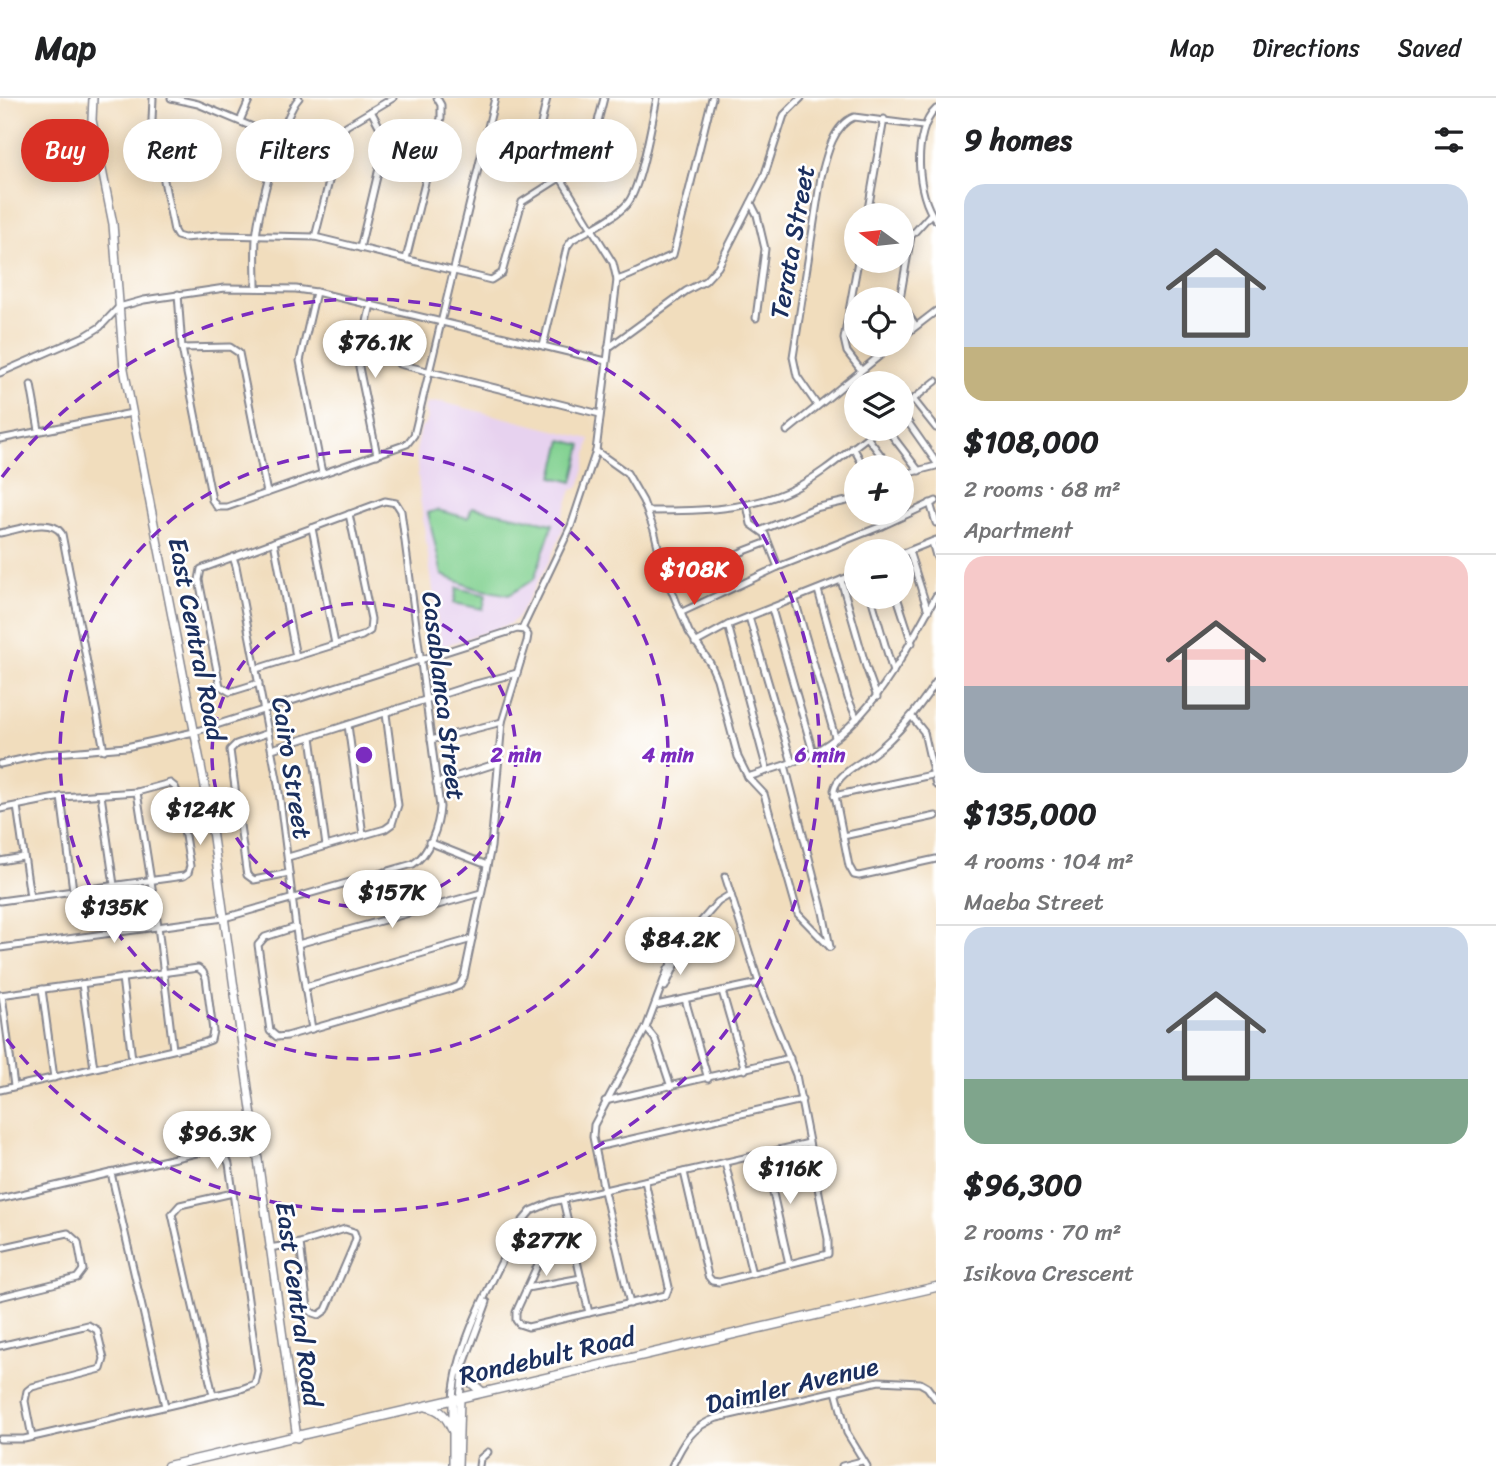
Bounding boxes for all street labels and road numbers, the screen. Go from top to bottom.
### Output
street label: Terata Street [756,161,828,323]
street label: East Central Road [155,533,240,747]
street label: Casablanca Street [408,589,480,803]
street label: Cairo Street [258,694,326,842]
street label: East Central Road [262,1199,336,1412]
street label: Rondebult Road [455,1313,642,1399]
street label: Daimler Avenue [701,1343,883,1427]

